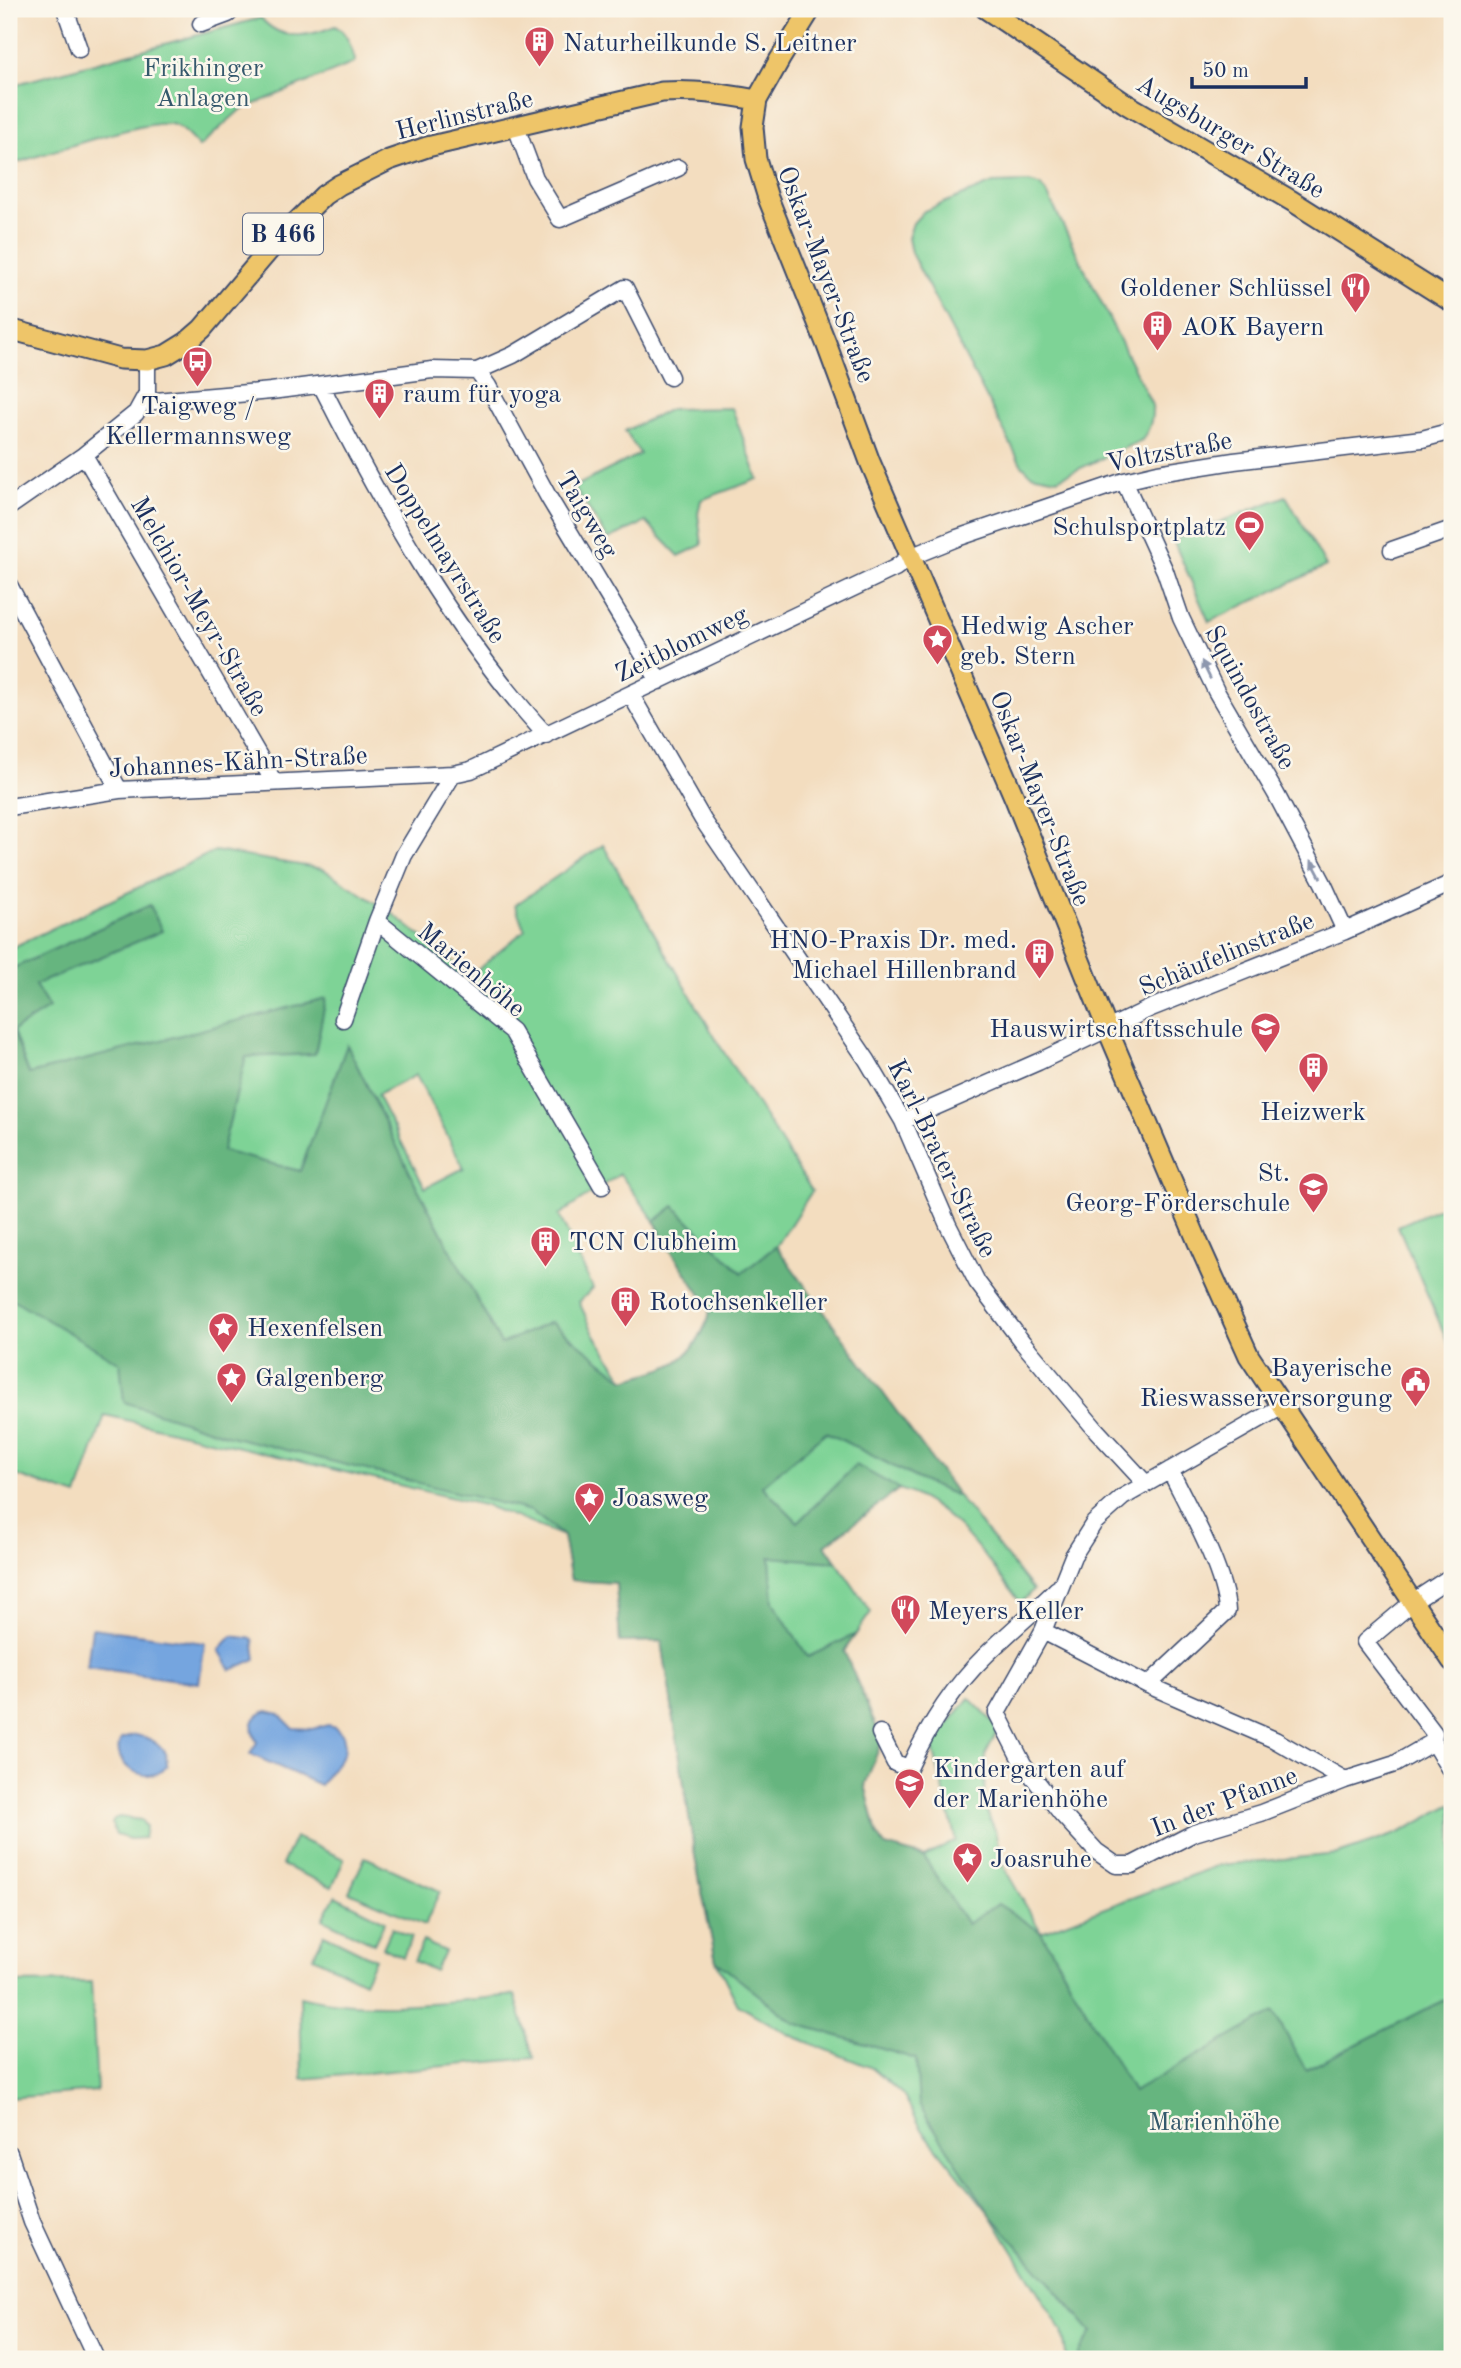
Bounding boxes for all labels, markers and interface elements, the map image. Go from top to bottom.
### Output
building icon: Naturheilkunde S. Leitner [523,25,557,69]
place label: Naturheilkunde S. Leitner [563,31,857,57]
scale bar [1192,46,1305,90]
park label: Frikhinger Anlagen [143,56,264,112]
text: 50 m [1202,61,1249,82]
street label: Augsburger Straße [1131,71,1329,204]
street label: Herlinstraße [393,86,536,146]
street label: Oskar-Mayer-Straße [772,163,878,386]
road number: B 466 [243,214,323,255]
restaurant icon: Goldener Schlüssel [1338,270,1372,314]
place label: Goldener Schlüssel [1120,276,1332,302]
building icon: AOK Bayern [1141,309,1175,353]
place label: AOK Bayern [1181,315,1324,341]
bus stop icon: Taigweg / Kellermannsweg [181,345,215,389]
building icon: raum für yoga [363,376,397,420]
place label: raum für yoga [403,382,561,408]
place label: Taigweg / Kellermannsweg [105,394,291,450]
street label: Voltzstraße [1104,428,1234,478]
street label: Doppelmayrstraße [379,460,510,648]
street label: Taigweg [550,467,622,563]
street label: Melchior-Meyr-Straße [125,493,272,721]
sports icon: Schulsportplatz [1232,509,1266,553]
place label: Schulsportplatz [1052,515,1226,541]
street label: Zeitblomweg [612,602,752,688]
place label: Hedwig Ascher geb. Stern [960,614,1134,670]
street label: Squindostraße [1199,622,1299,774]
place icon: Hedwig Ascher geb. Stern [920,623,954,667]
one-way arrow [1200,660,1212,680]
street label: Oskar-Mayer-Straße [984,687,1094,910]
street label: Johannes-Kähn-Straße [108,743,368,783]
one-way arrow [1310,860,1322,879]
street label: Schäufelinstraße [1135,908,1318,1002]
street label: Marienhöhe [412,918,529,1023]
place label: HNO-Praxis Dr. med. Michael Hillenbrand [769,928,1017,984]
building icon: HNO-Praxis Dr. med. Michael Hillenbrand [1023,937,1057,981]
school or university icon: Hauswirtschaftsschule [1249,1011,1283,1055]
place label: Hauswirtschaftsschule [989,1017,1243,1043]
building icon: Heizwerk [1296,1051,1330,1095]
street label: Karl-Brater-Straße [882,1056,1000,1262]
place label: Heizwerk [1260,1100,1366,1126]
place label: St. Georg-Förderschule [1065,1161,1290,1217]
school or university icon: St. Georg-Förderschule [1296,1170,1330,1214]
building icon: TCN Clubheim [529,1224,563,1268]
place label: TCN Clubheim [569,1230,738,1256]
building icon: Rotochsenkeller [609,1284,643,1328]
place label: Rotochsenkeller [649,1290,828,1316]
place icon: Hexenfelsen [207,1310,241,1354]
place label: Hexenfelsen [247,1316,383,1342]
place label: Bayerische Rieswasserversorgung [1140,1356,1392,1412]
place icon: Galgenberg [215,1360,249,1404]
public building icon: Bayerische Rieswasserversorgung [1398,1365,1432,1409]
place label: Galgenberg [255,1366,384,1392]
place icon: Joasweg [572,1480,606,1524]
place label: Joasweg [612,1486,708,1512]
restaurant icon: Meyers Keller [888,1593,922,1637]
place label: Meyers Keller [928,1599,1084,1625]
place label: Kindergarten auf der Marienhöhe [933,1757,1127,1813]
street label: In der Pfanne [1148,1763,1301,1843]
school or university icon: Kindergarten auf der Marienhöhe [893,1766,927,1810]
place icon: Joasruhe [950,1841,984,1885]
place label: Joasruhe [990,1847,1092,1873]
park label: Marienhöhe [1148,2110,1280,2136]

